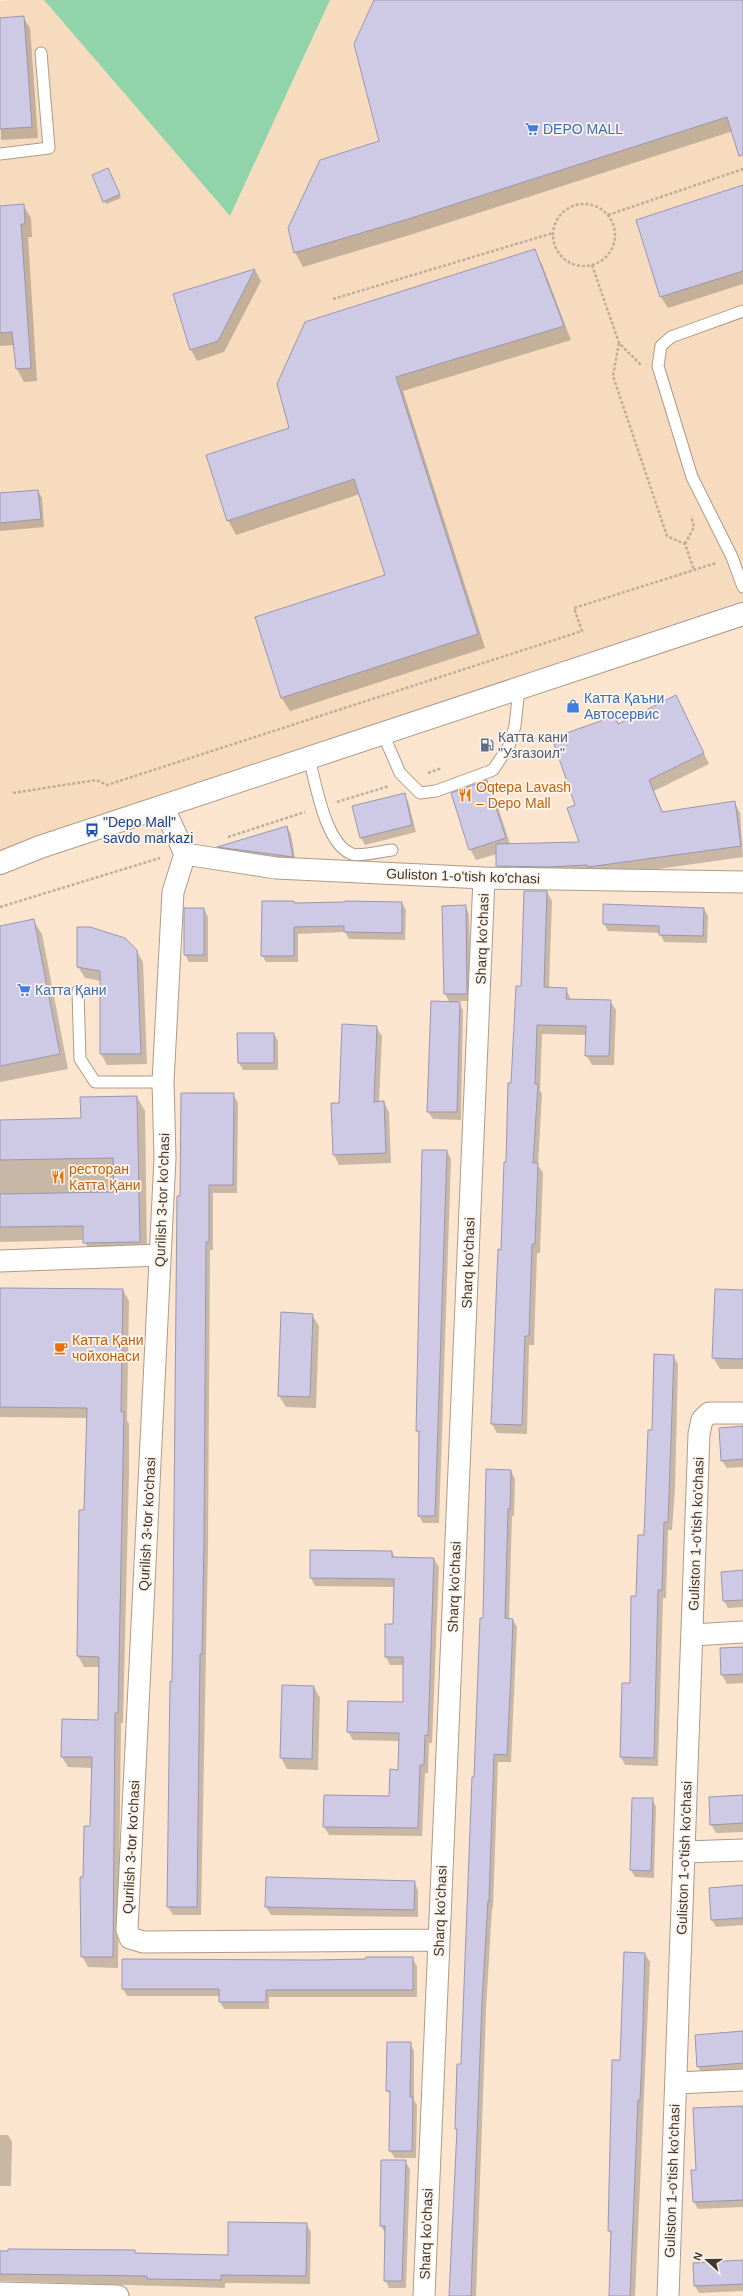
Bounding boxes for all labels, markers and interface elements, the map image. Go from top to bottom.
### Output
supermarket icon: DEPO MALL [524,121,540,137]
place label: DEPO MALL [543,121,623,137]
place label: Катта Қаъни Автосервис [584,690,664,722]
shop icon: Катта Қаъни Автосервис [565,698,581,714]
place label: Катта кани "Узгазоил" [498,729,568,761]
fuel station icon: Катта кани "Узгазоил" [479,737,495,753]
place label: Oqtepa Lavash – Depo Mall [476,779,571,811]
restaurant icon: Oqtepa Lavash – Depo Mall [457,787,473,803]
place label: "Depo Mall" savdo markazi [103,814,193,846]
bus stop icon: "Depo Mall" savdo markazi [84,822,100,838]
street label: Guliston 1-o'tish ko'chasi [386,865,540,887]
street label: Sharq ko'chasi [472,893,492,985]
supermarket icon: Катта Қани [16,982,32,998]
place label: Катта Қани [35,982,106,998]
street label: Qurilish 3-tor ko'chasi [152,1133,172,1267]
place label: ресторан Катта Қани [69,1161,140,1193]
restaurant icon: ресторан Катта Қани [50,1169,66,1185]
street label: Sharq ko'chasi [458,1217,478,1309]
place label: Катта Қани чойхонаси [72,1332,143,1364]
cafe icon: Катта Қани чойхонаси [53,1340,69,1356]
street label: Qurilish 3-tor ko'chasi [135,1457,159,1591]
street label: Guliston 1-o'tish ko'chasi [685,1457,707,1611]
street label: Sharq ko'chasi [444,1541,464,1633]
street label: Qurilish 3-tor ko'chasi [119,1780,143,1914]
street label: Guliston 1-o'tish ko'chasi [673,1781,695,1935]
street label: Sharq ko'chasi [430,1865,450,1957]
street label: Guliston 1-o'tish ko'chasi [661,2104,683,2258]
street label: Sharq ko'chasi [416,2188,436,2280]
north arrow [687,2240,727,2280]
text: N [691,2251,705,2262]

